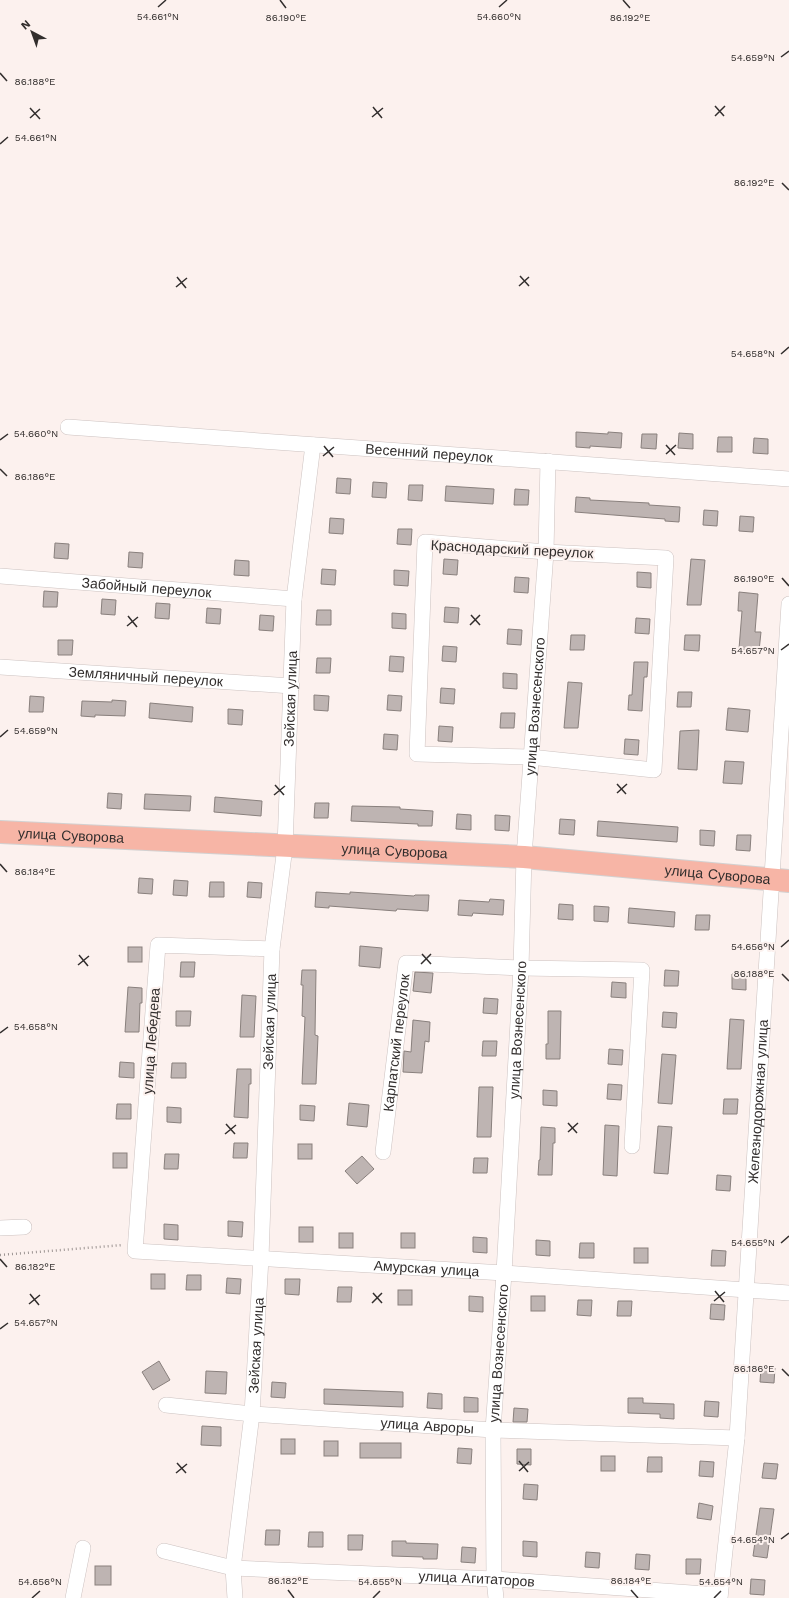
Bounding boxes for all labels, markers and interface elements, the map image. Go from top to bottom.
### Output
text: 54.661°N [137,11,179,22]
text: 54.660°N [477,11,521,22]
north arrow [12,12,52,52]
text: 86.190°E [266,12,307,23]
text: 86.192°E [610,12,650,23]
text: N [18,17,33,32]
text: 54.659°N [731,52,775,63]
text: 86.188°E [15,76,55,87]
text: 54.661°N [15,132,57,143]
text: 86.192°E [734,177,774,188]
text: 54.658°N [731,348,775,359]
text: 54.660°N [14,428,58,439]
street label: Весенний переулок [365,440,494,466]
text: 86.186°E [15,471,55,482]
street label: Краснодарский переулок [430,537,595,561]
text: 86.190°E [734,573,775,584]
street label: Забойный переулок [81,574,213,601]
street label: улица Вознесенского [522,637,548,776]
text: 54.657°N [731,645,775,656]
street label: Зейская улица [281,650,300,747]
street label: Земляничный переулок [68,663,224,690]
text: 54.659°N [14,725,58,736]
street label: улица Суворова [18,825,125,846]
street label: улица Суворова [341,840,448,861]
street label: улица Суворова [664,862,771,887]
text: 86.184°E [15,866,55,877]
text: 54.656°N [731,941,775,952]
street label: улица Вознесенского [506,960,529,1099]
text: 86.188°E [734,968,774,979]
street label: Карпатский переулок [380,972,413,1112]
street label: Зейская улица [260,973,279,1070]
street label: улица Лебедева [139,987,163,1095]
street label: Железнодорожная улица [745,1019,771,1184]
text: 54.658°N [14,1021,58,1032]
text: 54.655°N [731,1237,775,1248]
street label: Амурская улица [373,1257,480,1280]
text: 86.182°E [15,1261,55,1272]
street label: улица Вознесенского [486,1283,511,1423]
street label: Зейская улица [245,1297,267,1394]
text: 54.657°N [14,1317,58,1328]
text: 86.186°E [734,1363,774,1374]
street label: улица Авроры [380,1415,474,1437]
text: 54.654°N [731,1534,775,1545]
street label: улица Агитаторов [418,1568,535,1590]
text: 86.182°E [268,1575,308,1586]
text: 86.184°E [611,1575,651,1586]
text: 54.656°N [18,1576,62,1587]
text: 54.655°N [358,1576,402,1587]
text: 54.654°N [699,1576,743,1587]

